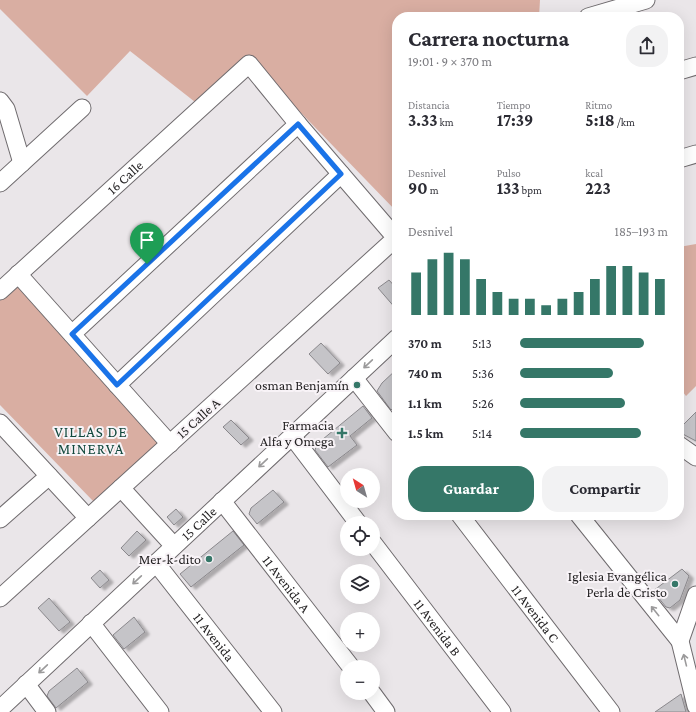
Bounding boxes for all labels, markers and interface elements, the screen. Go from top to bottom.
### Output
button: share [626,25,668,67]
text: Carrera nocturna [408,26,569,51]
text: 19:01 · 9 × 370 m [408,54,492,69]
text: Distancia [408,99,450,111]
text: Tiempo [497,99,530,111]
text: Ritmo [585,99,612,111]
text: 3.33 [408,111,437,130]
text: 17:39 [497,111,533,130]
text: 5:18 [585,111,615,130]
text: km [437,116,454,128]
text: /km [615,116,635,128]
street label: 16 Calle [104,157,146,197]
text: Desnivel [408,167,446,179]
text: Pulso [497,167,521,179]
text: kcal [585,167,603,179]
text: 90 [408,179,428,198]
text: 133 [497,179,520,198]
text: 223 [585,179,611,198]
text: m [428,184,439,196]
text: bpm [520,184,542,196]
pin [130,223,164,264]
text: Desnivel [408,224,453,239]
text: 185–193 m [615,224,668,239]
icon: arrive [136,229,158,251]
text: 370 m [408,336,442,351]
text: 5:13 [472,336,492,351]
one-way arrow [363,360,374,369]
text: 740 m [408,366,442,381]
text: 5:36 [472,366,494,381]
place label: osman Benjamín [255,377,349,394]
marker: osman Benjamín [352,380,362,390]
street label: 15 Calle A [173,394,223,442]
text: 1.1 km [408,396,442,411]
text: 5:26 [472,396,494,411]
place label: Farmacia Alfa y Omega [260,417,335,449]
district label: VILLAS DE MINERVA [54,424,128,457]
text: 1.5 km [408,426,443,441]
text: 5:14 [472,426,492,441]
marker: Farmacia Alfa y Omega [337,428,347,438]
one-way arrow [258,458,268,467]
button: Guardar [408,466,534,512]
button: Compartir [542,466,668,512]
north arrow [340,468,380,508]
map controls [340,468,380,700]
street label: 15 Calle [178,503,220,544]
button: locate [340,516,380,556]
place label: Mer-k-dito [139,551,201,567]
street label: 11 Avenida A [259,552,314,616]
marker: Mer-k-dito [204,554,214,564]
button: layers [340,564,380,604]
place label: Iglesia Evangélica Perla de Cristo [568,568,668,600]
one-way arrow [132,575,142,585]
marker: Iglesia Evangélica Perla de Cristo [670,579,680,589]
street label: 11 Avenida C [508,582,562,645]
street label: 11 Avenida B [410,596,464,659]
one-way arrow [651,605,660,616]
street label: 11 Avenida [190,610,238,665]
button: + [340,612,380,652]
one-way arrow [680,654,688,667]
button: − [340,660,380,700]
one-way arrow [38,664,48,673]

